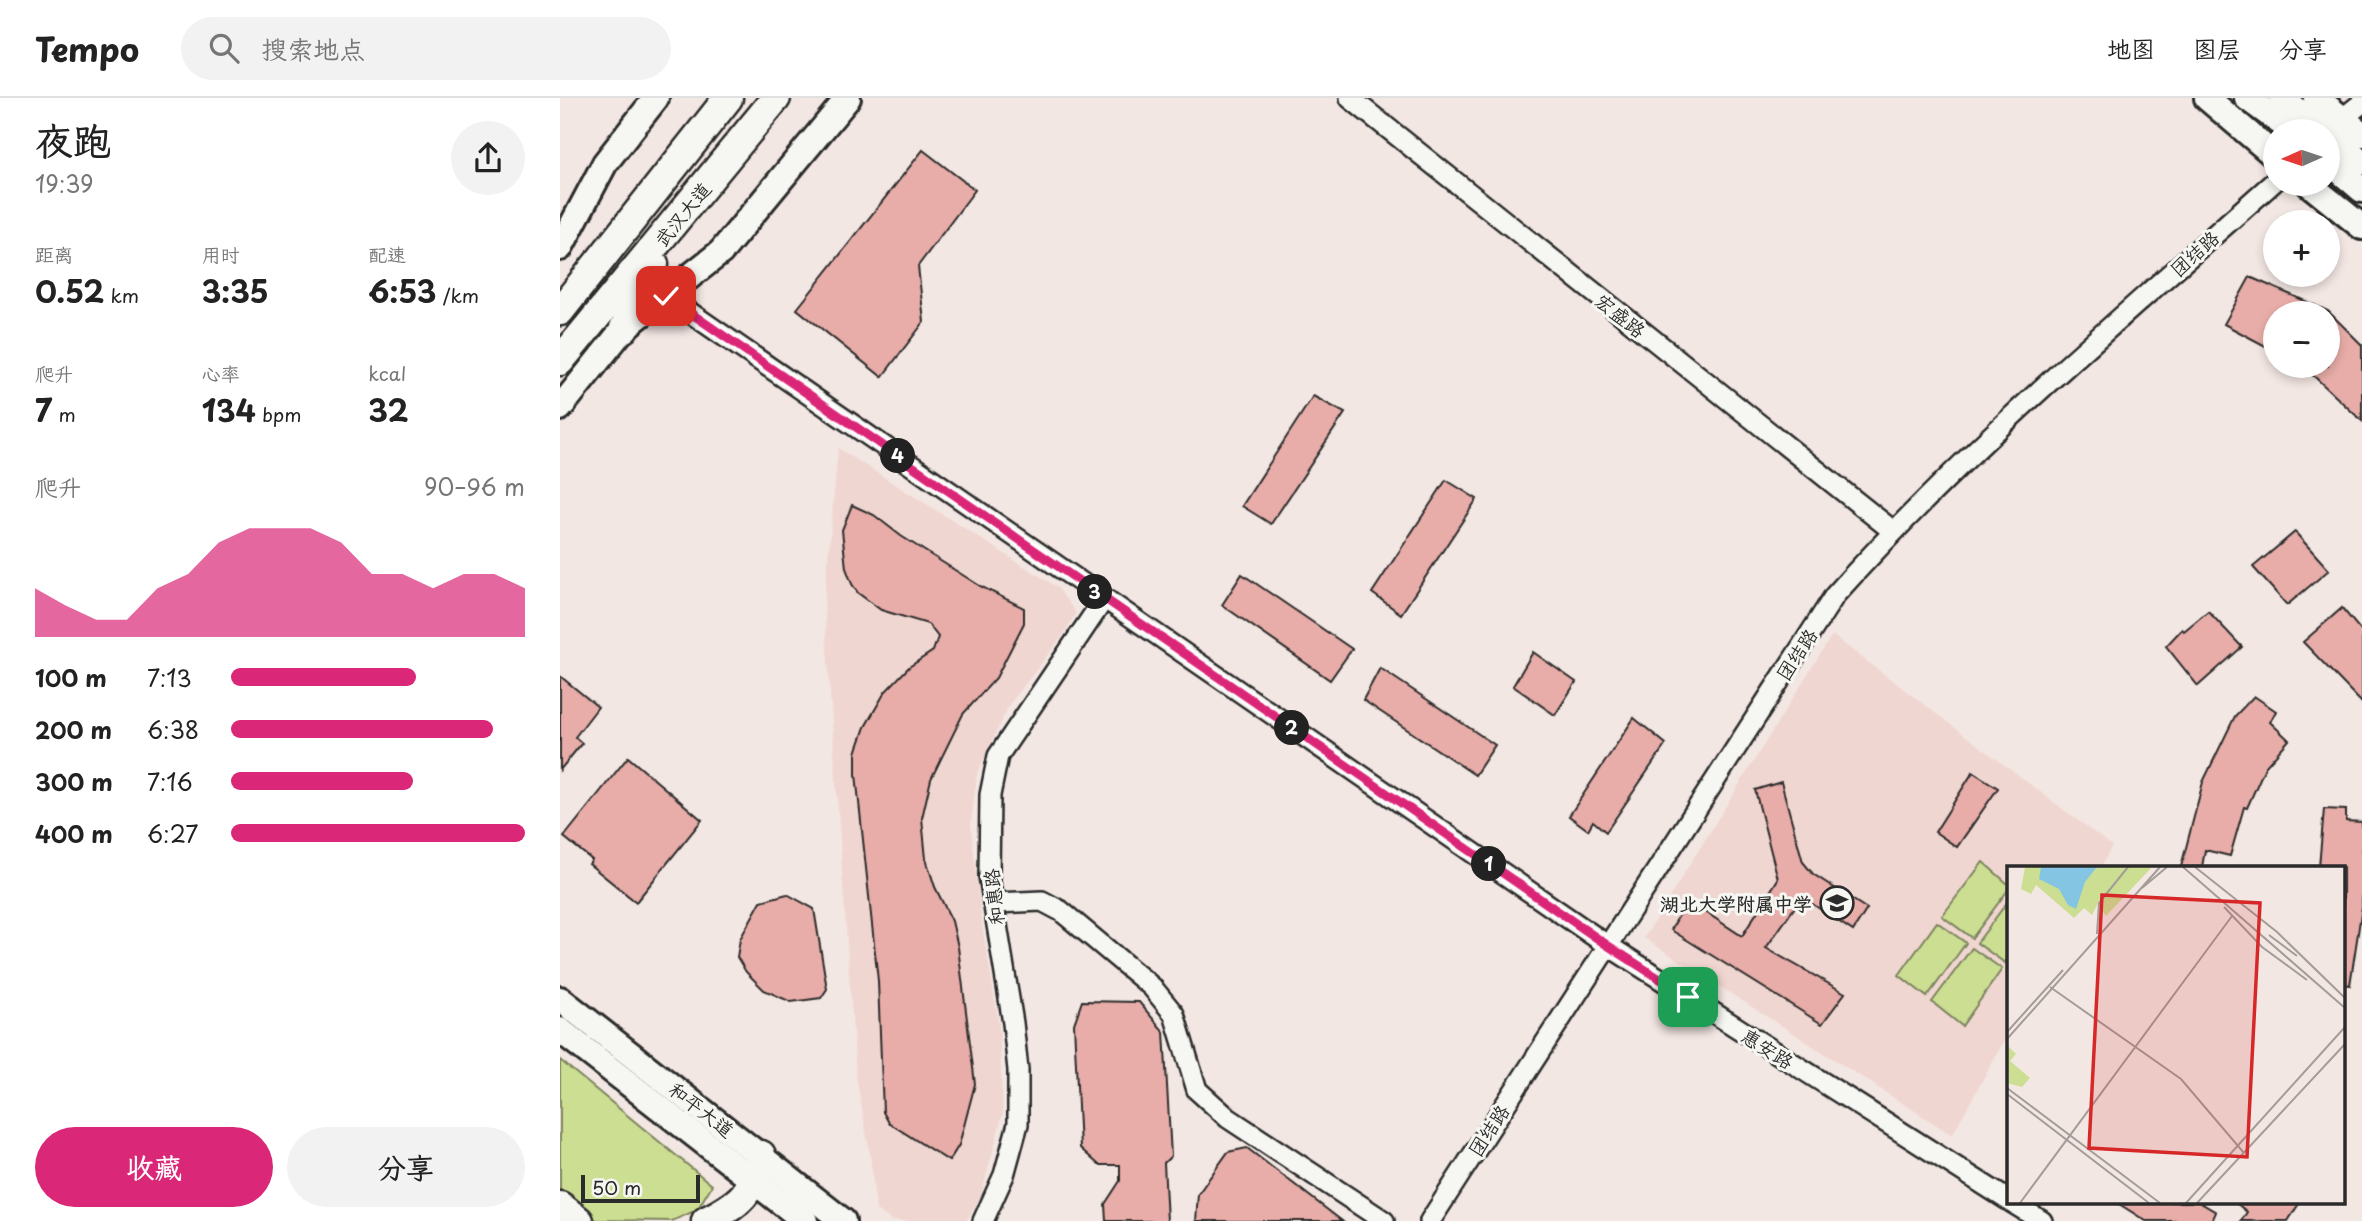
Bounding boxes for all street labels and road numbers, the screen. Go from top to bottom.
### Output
street label: 武汉大道 [647,176,717,252]
street label: 团结路 [2163,224,2225,282]
street label: 宏盛路 [1590,286,1652,344]
street label: 团结路 [1769,622,1823,686]
street label: 和惠路 [976,867,1010,927]
street label: 惠安路 [1736,1021,1800,1075]
street label: 和平大道 [663,1075,741,1143]
street label: 团结路 [1461,1098,1515,1162]

